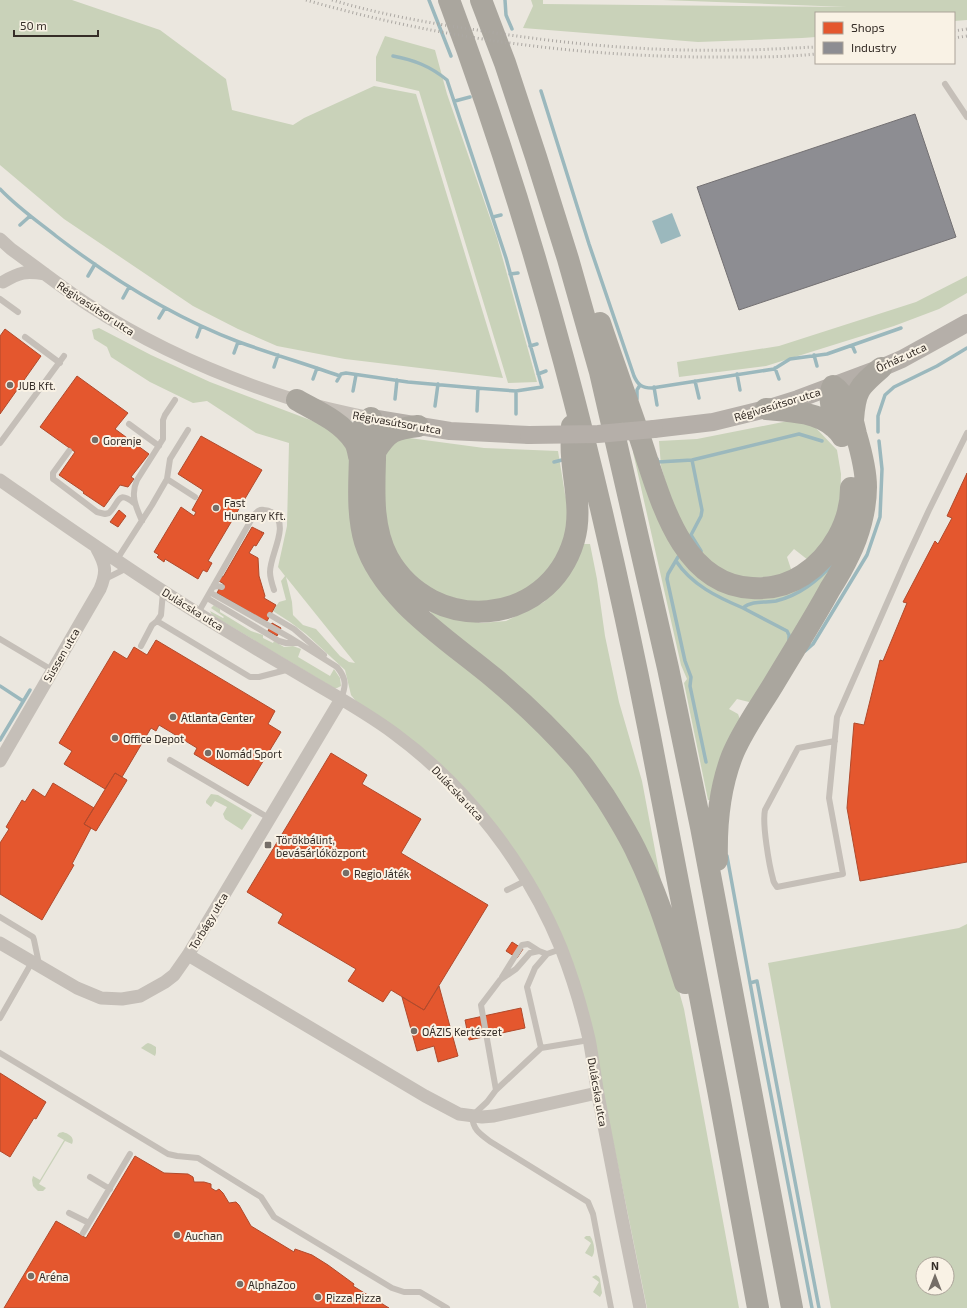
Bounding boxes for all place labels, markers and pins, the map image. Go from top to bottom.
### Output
place label: JUB Kft. [18,379,56,392]
marker: JUB Kft. [5,380,15,390]
place label: Gorenje [103,434,141,448]
marker: Gorenje [90,435,100,445]
place label: Fast Hungary Kft. [224,496,286,522]
marker: Fast Hungary Kft. [211,503,221,513]
place label: Atlanta Center [181,711,254,724]
marker: Atlanta Center [168,712,178,722]
place label: Office Depot [123,732,184,745]
marker: Office Depot [110,733,120,743]
place label: Nomád Sport [216,747,282,760]
marker: Nomád Sport [203,748,213,758]
place label: Törökbálint, bevásárlóközpont [276,833,366,859]
marker: Törökbálint, bevásárlóközpont [263,840,273,850]
place label: Regio Játék [354,867,410,880]
marker: Regio Játék [341,868,351,878]
place label: OÁZIS Kertészet [422,1025,502,1038]
marker: OÁZIS Kertészet [409,1026,419,1036]
place label: Auchan [185,1229,222,1242]
marker: Auchan [172,1230,182,1240]
place label: Aréna [39,1270,68,1283]
marker: Aréna [26,1271,36,1281]
place label: AlphaZoo [248,1278,296,1291]
marker: AlphaZoo [235,1279,245,1289]
place label: Pizza Pizza [326,1291,381,1304]
marker: Pizza Pizza [313,1292,323,1302]

